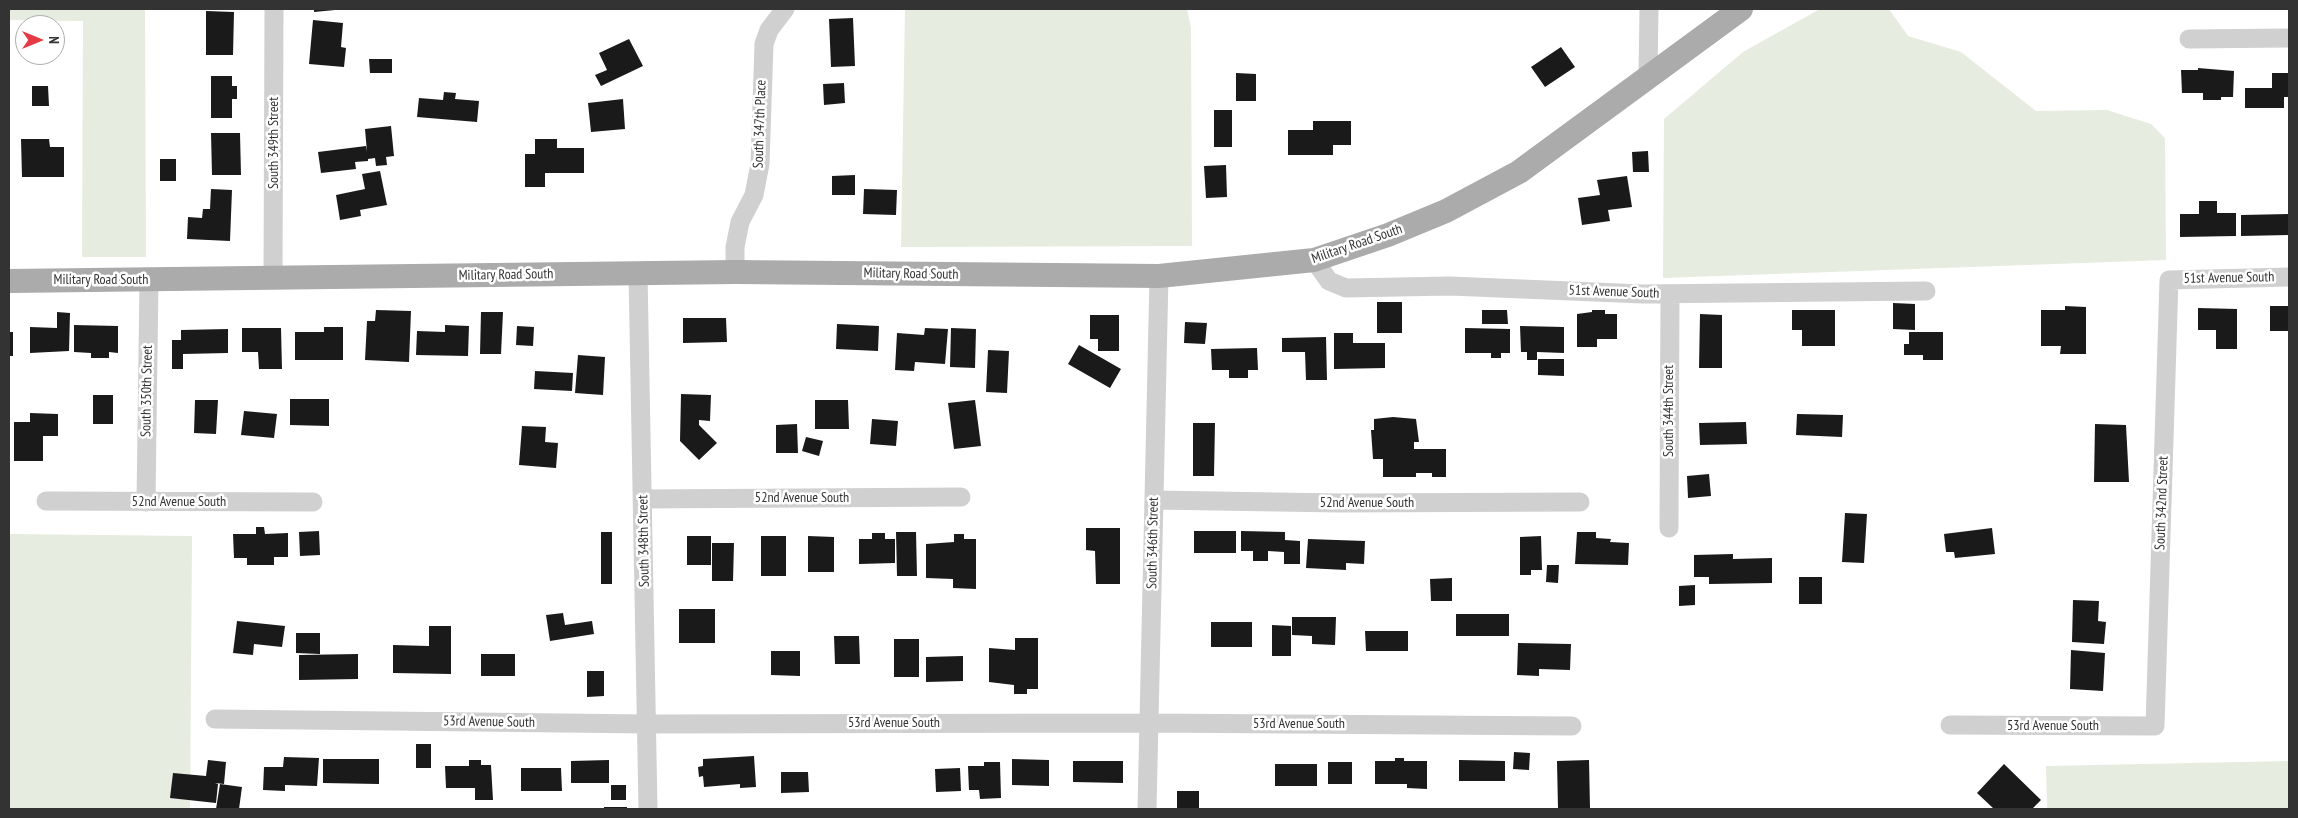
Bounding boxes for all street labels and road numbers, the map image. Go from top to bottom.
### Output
street label: South 347th Place [750,79,770,169]
street label: South 349th Street [266,97,282,189]
street label: Military Road South [1309,221,1405,267]
street label: Military Road South [863,265,959,283]
street label: Military Road South [458,266,554,284]
street label: 51st Avenue South [2184,269,2274,287]
street label: Military Road South [54,272,148,288]
street label: 51st Avenue South [1568,282,1660,302]
street label: South 350th Street [138,345,156,437]
street label: South 344th Street [1661,365,1677,457]
street label: South 342nd Street [2152,456,2172,550]
street label: 52nd Avenue South [755,490,849,506]
street label: 52nd Avenue South [132,494,226,510]
street label: South 348th Street [635,495,653,587]
street label: 52nd Avenue South [1320,495,1414,511]
street label: South 346th Street [1144,497,1162,589]
street label: 53rd Avenue South [443,713,535,731]
street label: 53rd Avenue South [848,715,940,731]
street label: 53rd Avenue South [1253,716,1345,732]
street label: 53rd Avenue South [2007,718,2099,734]

